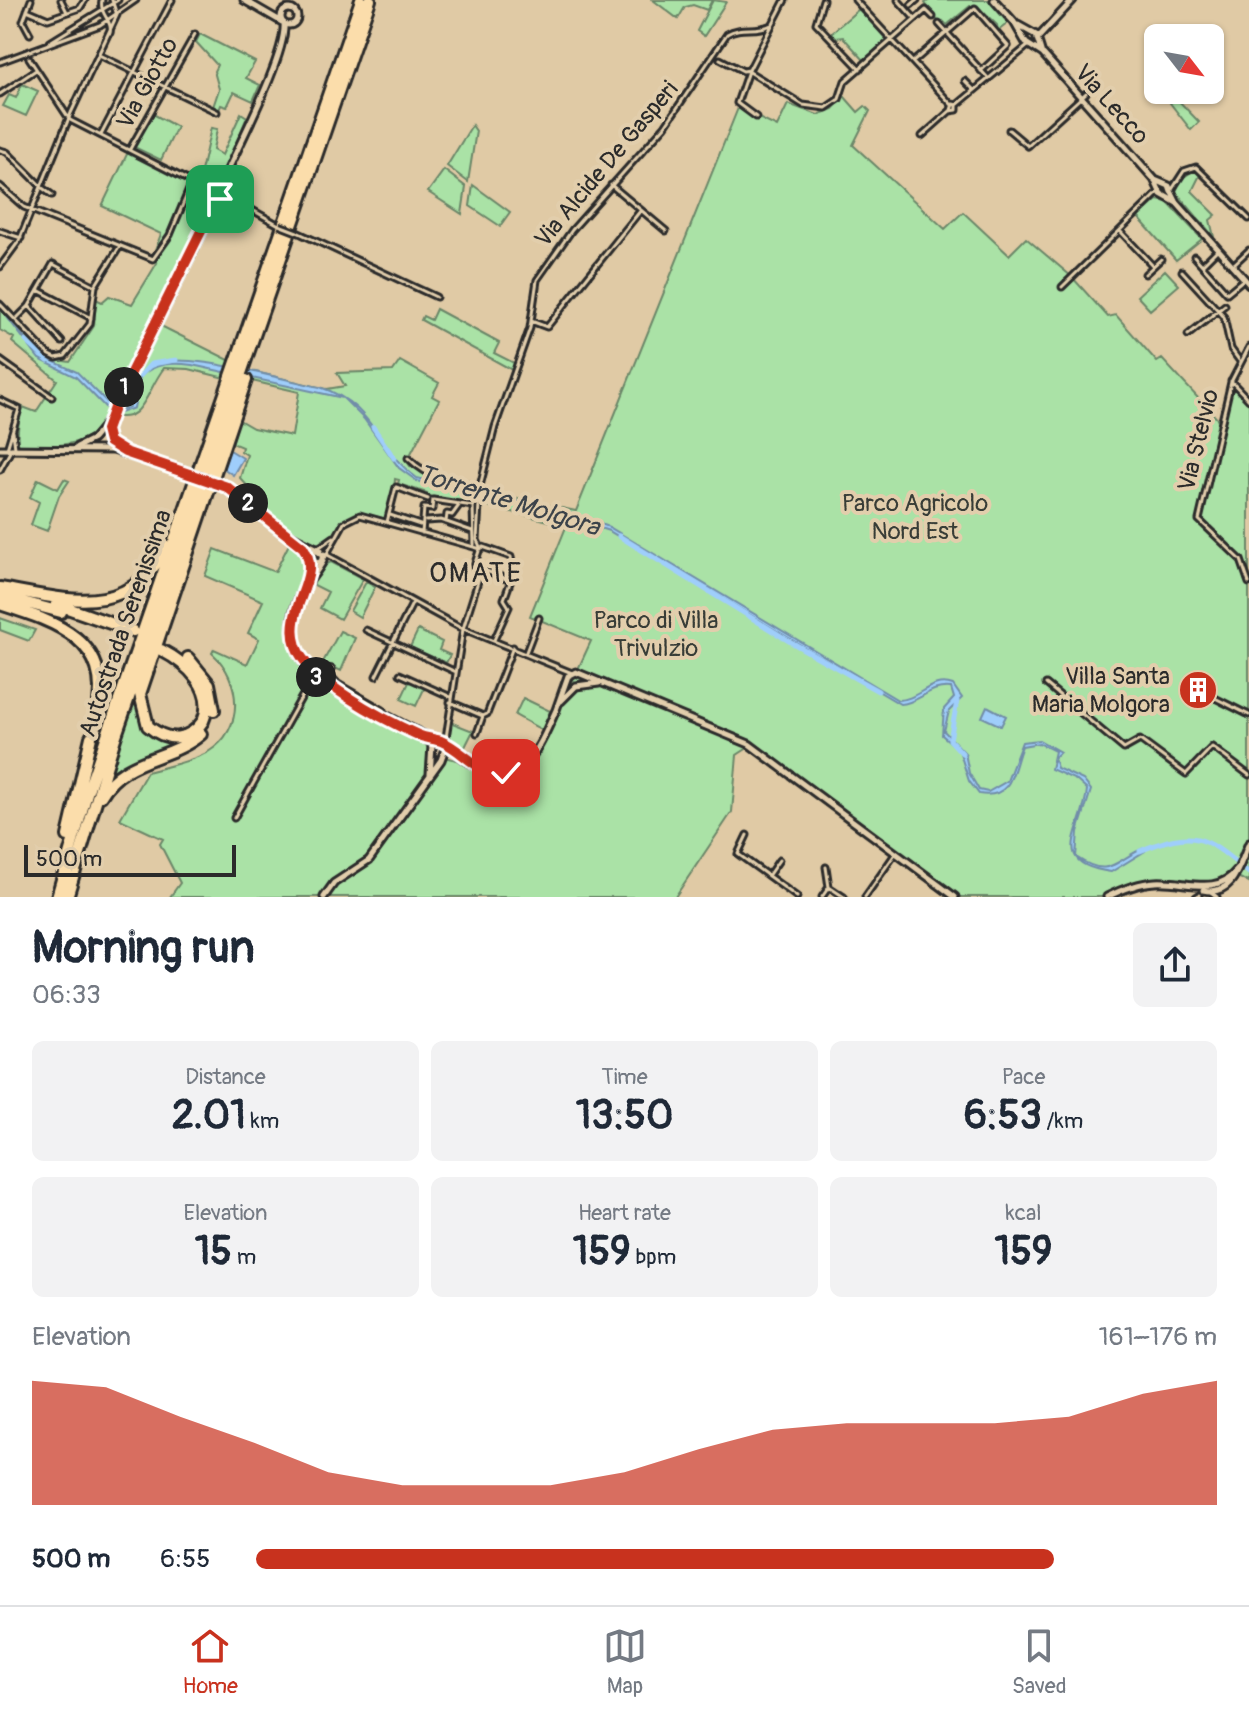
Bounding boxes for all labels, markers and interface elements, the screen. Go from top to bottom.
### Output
north arrow [1144,24,1224,104]
map controls [1144,24,1224,104]
street label: Via Giotto [110,32,184,134]
street label: Via Lecco [1068,58,1155,150]
street label: Via Alcide De Gasperi [529,75,684,253]
pin [186,165,254,233]
icon: arrive [198,177,242,221]
pin: 1 [104,367,144,407]
text: 1 [120,373,128,401]
street label: Via Stelvio [1172,386,1225,494]
water label: Torrente Molgora [414,458,605,544]
pin: 2 [228,483,268,523]
text: 2 [242,489,254,517]
park label: Parco Agricolo Nord Est [842,489,988,546]
street label: Autostrada Serenissima [73,506,178,741]
district label: OMATE [429,556,523,591]
park label: Parco di Villa Trivulzio [594,606,718,663]
pin: 3 [296,657,336,697]
place label: Villa Santa Maria Molgora [1032,662,1170,719]
text: 3 [310,663,322,691]
building icon: Villa Santa Maria Molgora [1177,669,1219,711]
pin [472,739,540,807]
icon: check [484,751,528,795]
scale bar [24,841,236,877]
text: 500 m [36,845,102,873]
text: Morning run [32,921,255,976]
button: share [1133,923,1217,1007]
text: 06:33 [32,979,101,1011]
text: Distance [185,1063,266,1091]
text: Time [602,1063,647,1091]
text: Pace [1002,1063,1045,1091]
text: 2.01 [172,1091,246,1140]
text: 13:50 [576,1091,673,1140]
text: 6:53 [964,1091,1042,1140]
text: km [246,1107,279,1135]
text: /km [1042,1107,1083,1135]
text: Elevation [184,1199,267,1227]
text: Heart rate [578,1199,671,1227]
text: kcal [1006,1199,1041,1227]
text: 15 [195,1227,232,1276]
text: 159 [573,1227,631,1276]
text: 159 [995,1227,1052,1276]
text: m [232,1243,256,1271]
text: bpm [631,1243,676,1271]
text: Elevation [32,1321,131,1353]
text: 161–176 m [1098,1321,1217,1353]
text: 500 m [32,1543,110,1575]
text: 6:55 [160,1543,210,1575]
tab: Home [182,1624,238,1700]
tab: Map [603,1624,647,1700]
tab: Saved [1012,1624,1066,1700]

